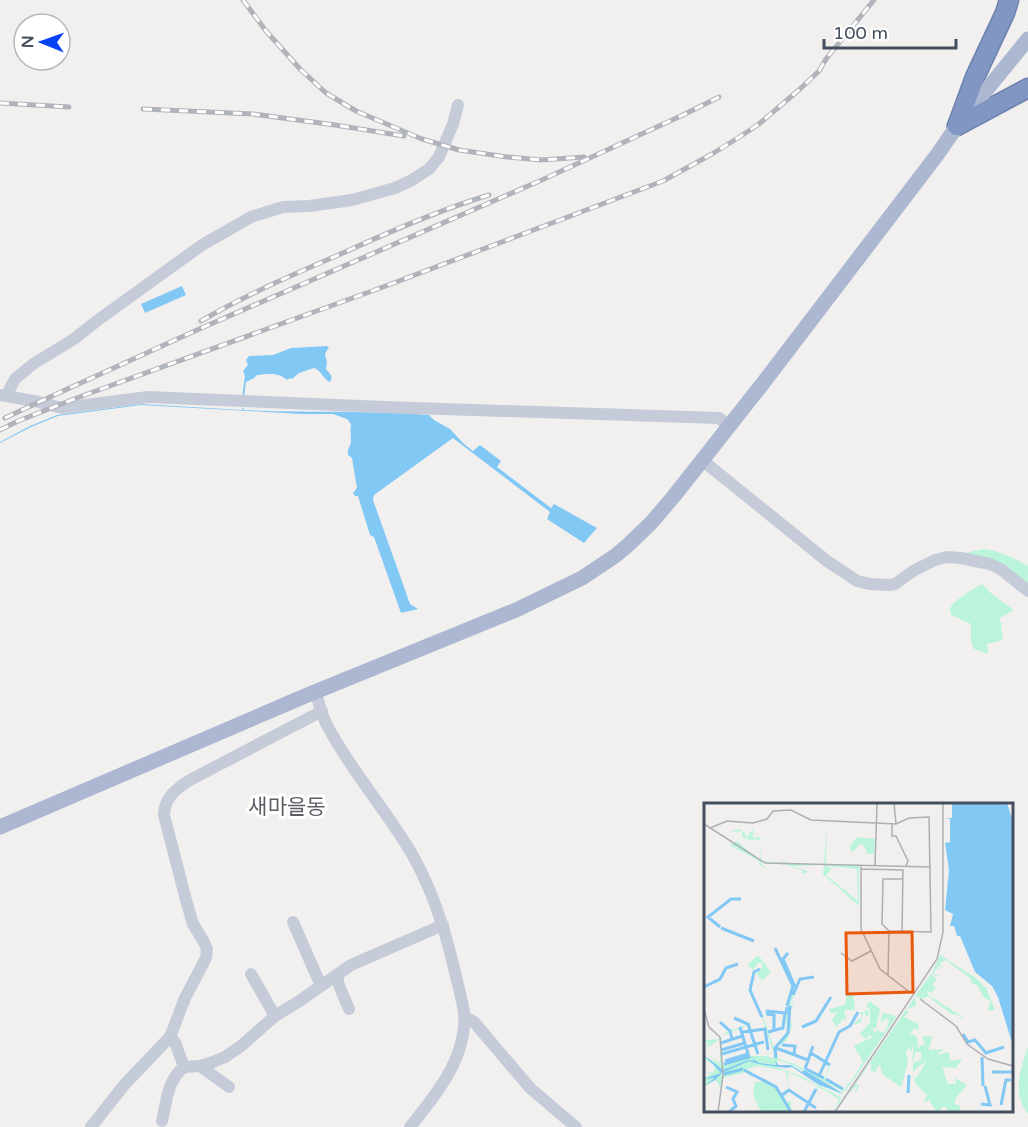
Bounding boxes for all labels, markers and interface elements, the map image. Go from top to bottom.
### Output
north arrow [12,12,72,72]
scale bar [824,12,956,50]
text: 100 m [833,22,888,44]
text: N [18,35,38,48]
district label: 새마을동 [248,795,326,820]
inset map [704,803,1013,1112]

